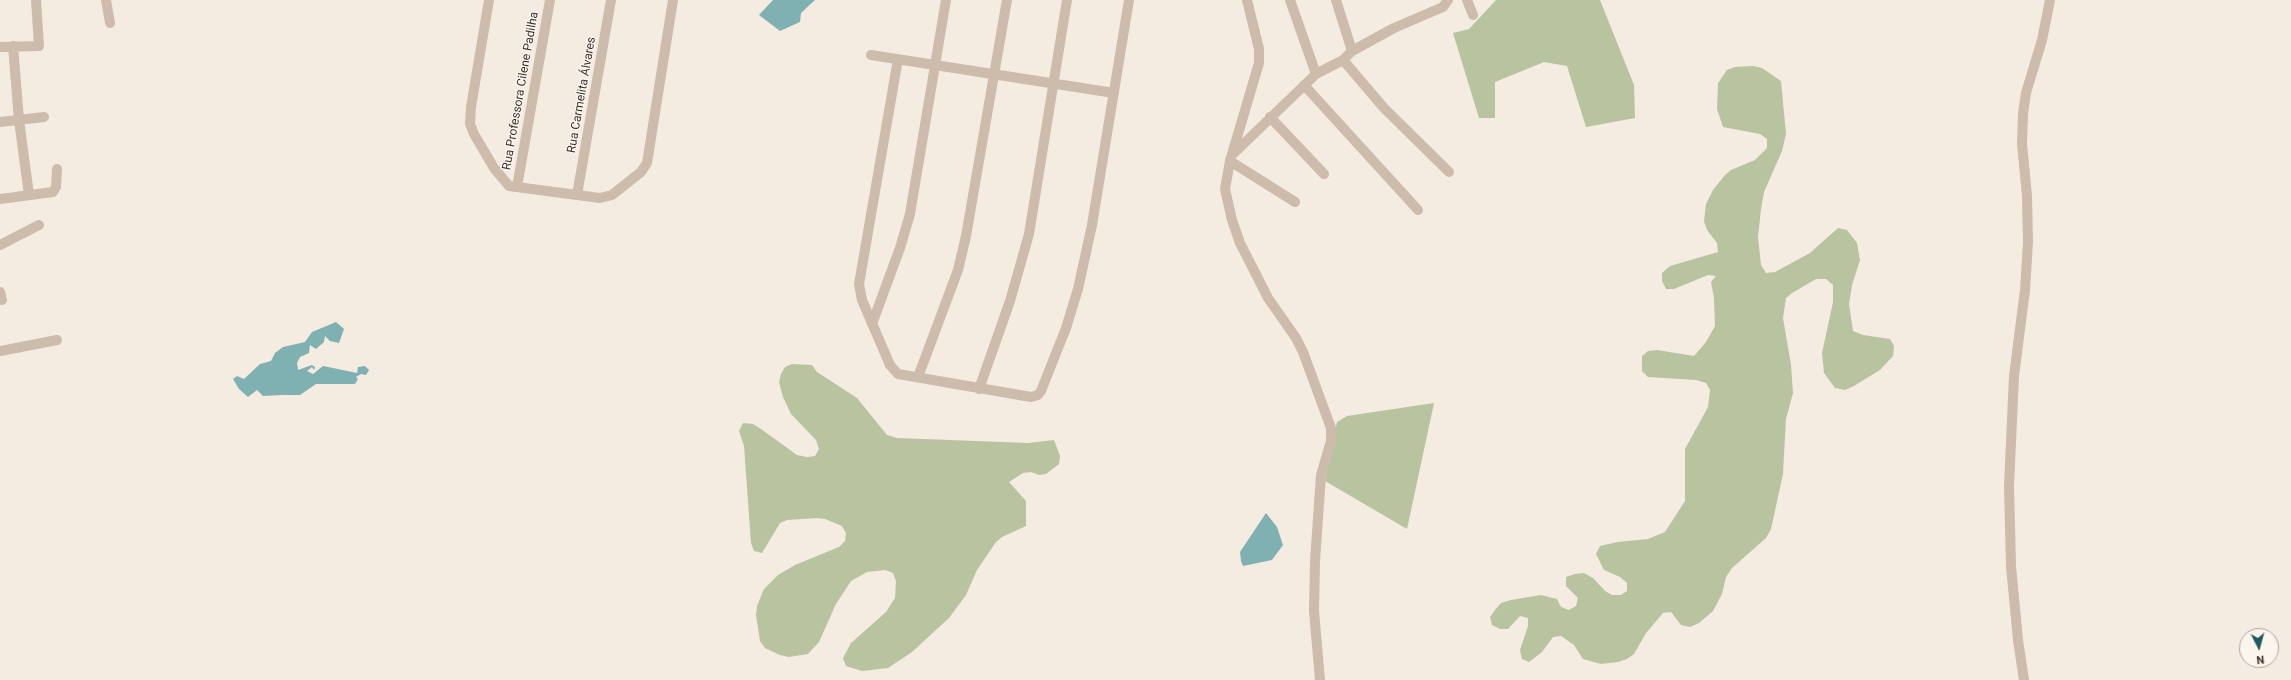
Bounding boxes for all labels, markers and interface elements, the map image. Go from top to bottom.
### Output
street label: Rua Professora Cilene Padilha [500,11,542,171]
street label: Rua Carmelita Álvares [565,36,599,154]
north arrow [2239,628,2279,668]
text: N [2256,653,2265,666]

